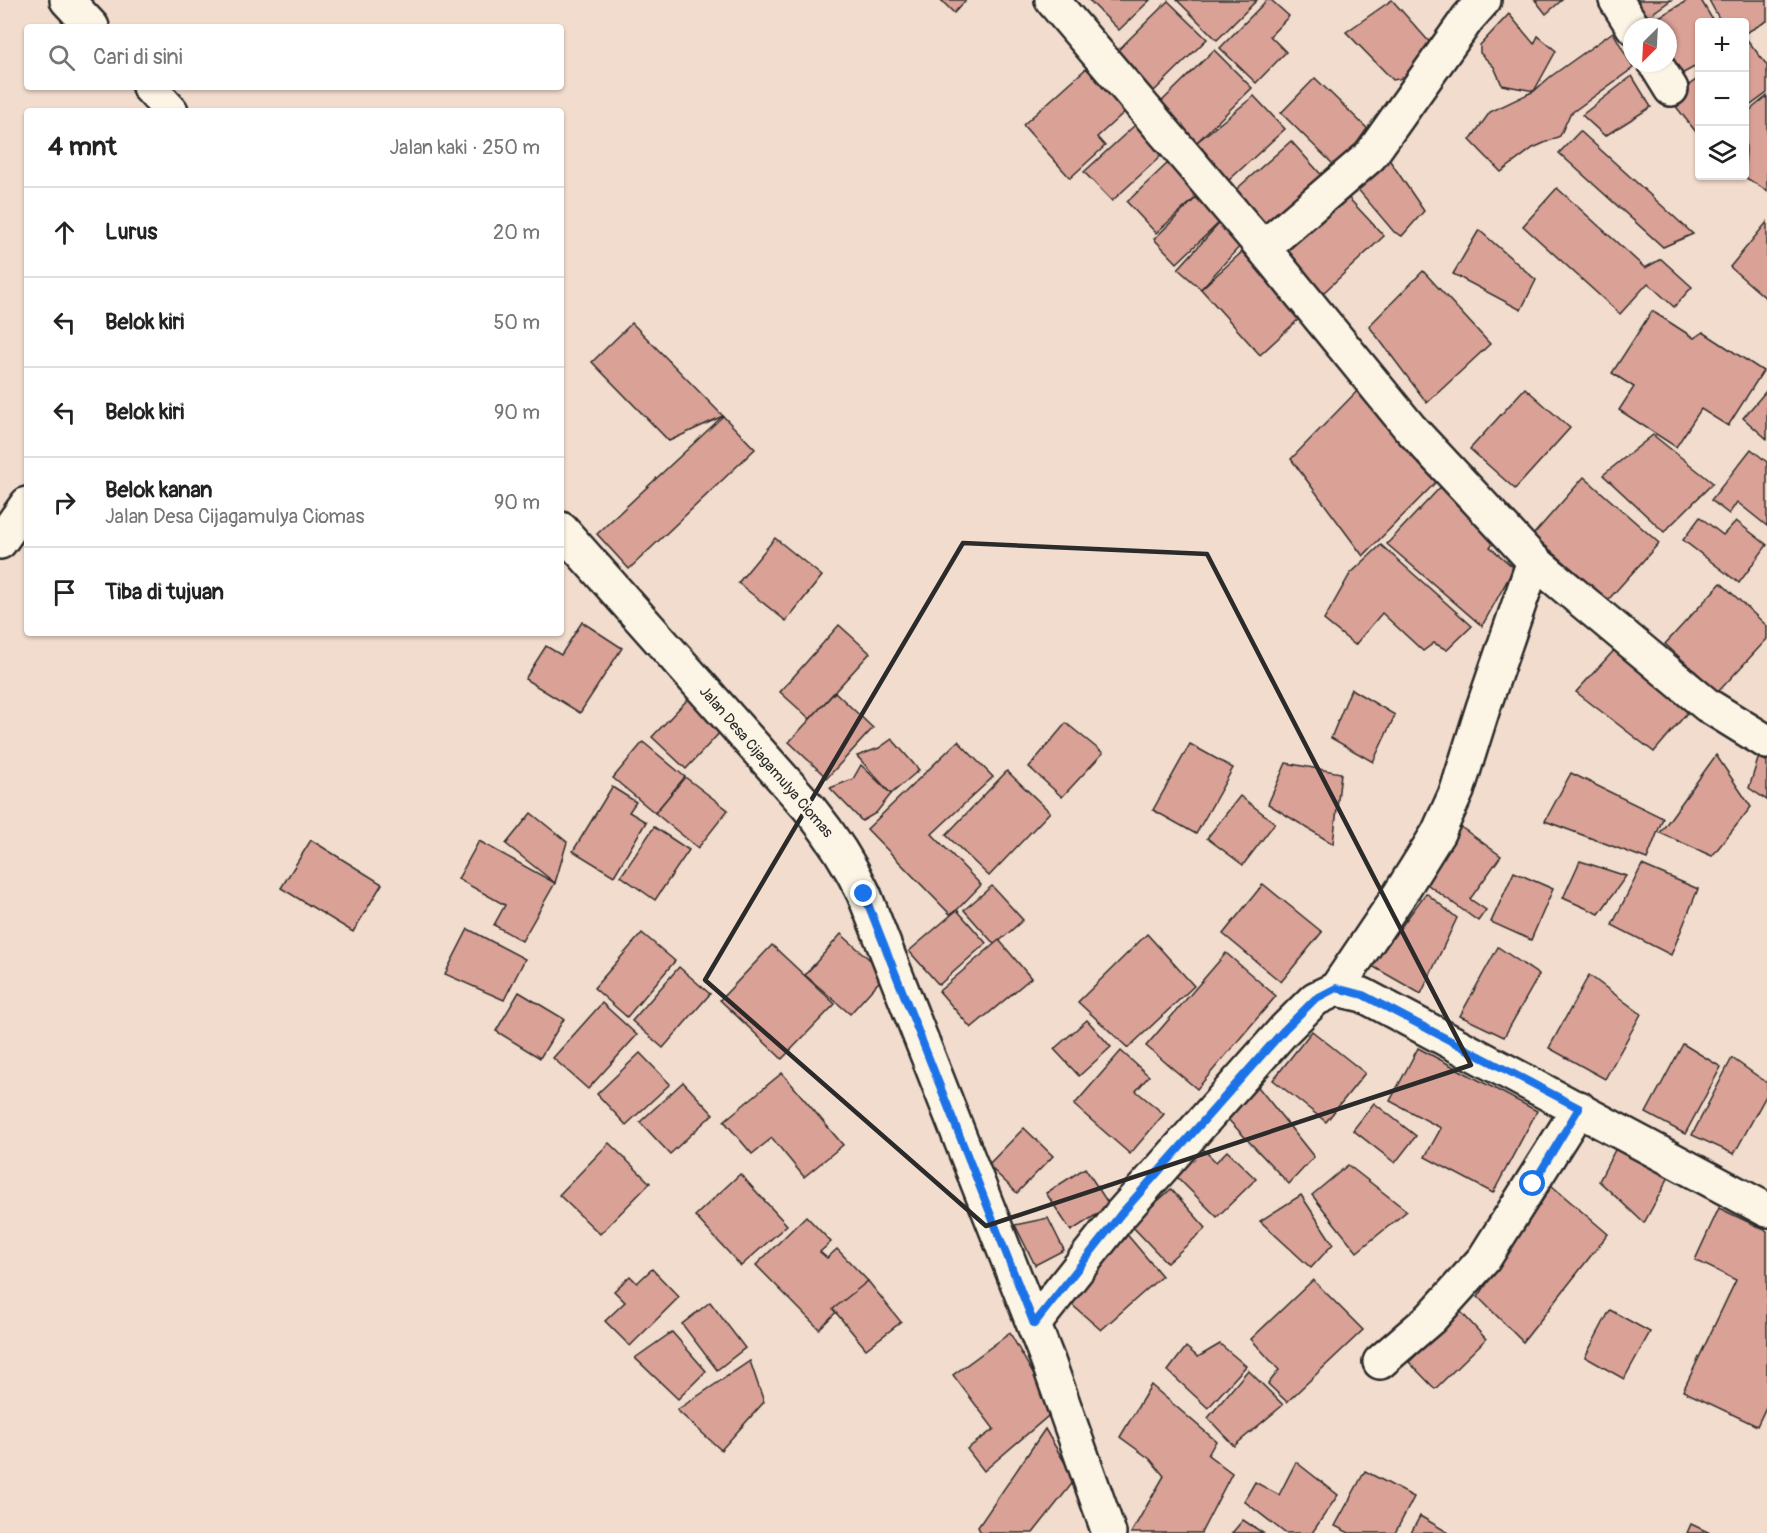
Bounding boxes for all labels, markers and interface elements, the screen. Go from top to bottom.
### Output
north arrow [1623,18,1677,72]
map controls [1695,18,1749,180]
button: + [1695,18,1749,72]
search box [24,24,564,90]
icon: search [45,41,78,74]
text: Cari di sini [93,43,183,71]
button: − [1695,72,1749,126]
button: layers [1695,126,1749,180]
text: 4 mnt [48,131,117,163]
text: Jalan kaki · 250 m [390,135,540,160]
icon: ahead [48,216,81,249]
text: Lurus [105,218,157,246]
text: 20 m [493,220,540,245]
icon: left [48,306,81,339]
text: Belok kiri [105,308,184,336]
text: 50 m [493,310,540,335]
icon: left [48,396,81,429]
text: Belok kiri [105,398,184,426]
text: 90 m [494,400,540,425]
text: Belok kanan [105,476,213,504]
icon: right [48,486,81,519]
text: 90 m [494,490,540,515]
text: Jalan Desa Cijagamulya Ciomas [105,504,364,529]
icon: arrive [48,576,81,609]
text: Tiba di tujuan [105,578,224,606]
street label: Jalan Desa Cijagamulya Ciomas [695,682,837,842]
route end [850,880,876,906]
route start [1519,1170,1545,1196]

